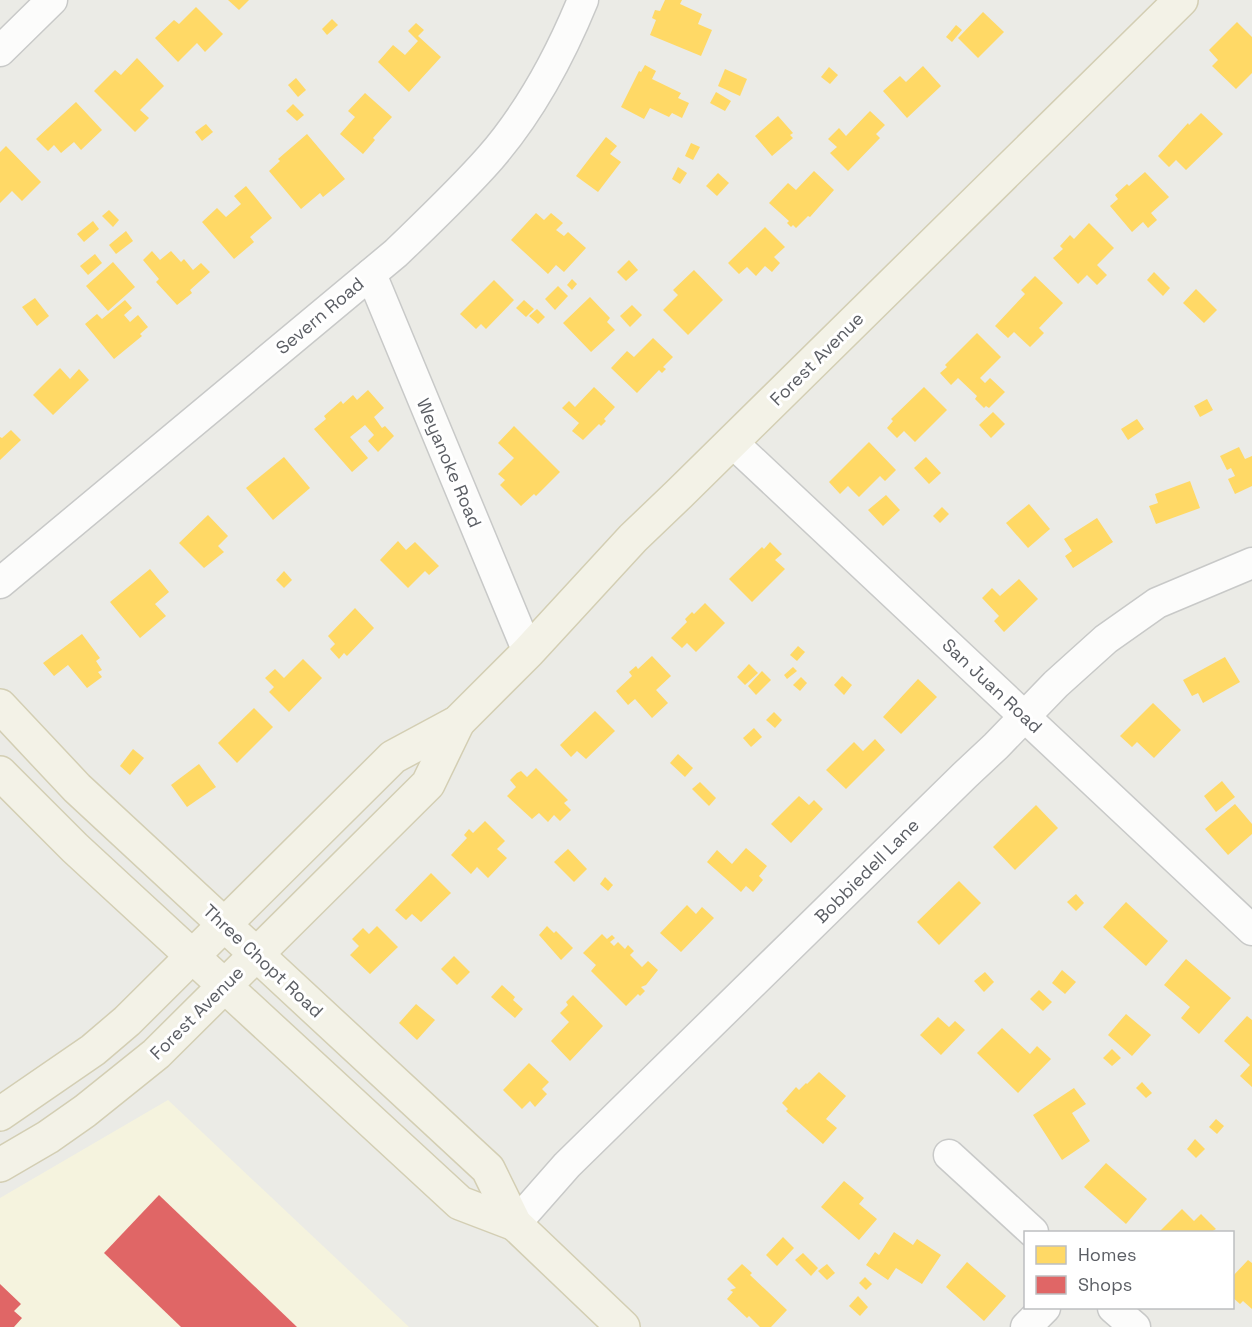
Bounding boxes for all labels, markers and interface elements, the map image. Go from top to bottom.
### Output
street label: Severn Road [271,272,368,359]
street label: Forest Avenue [765,307,868,410]
street label: Weyanoke Road [412,395,487,531]
street label: San Juan Road [938,633,1047,738]
street label: Bobbiedell Lane [809,813,924,928]
street label: Three Chopt Road [198,899,328,1022]
street label: Forest Avenue [145,961,248,1064]
legend [1024,1231,1234,1309]
text: Homes [1078,1243,1137,1266]
text: Shops [1078,1273,1132,1296]

